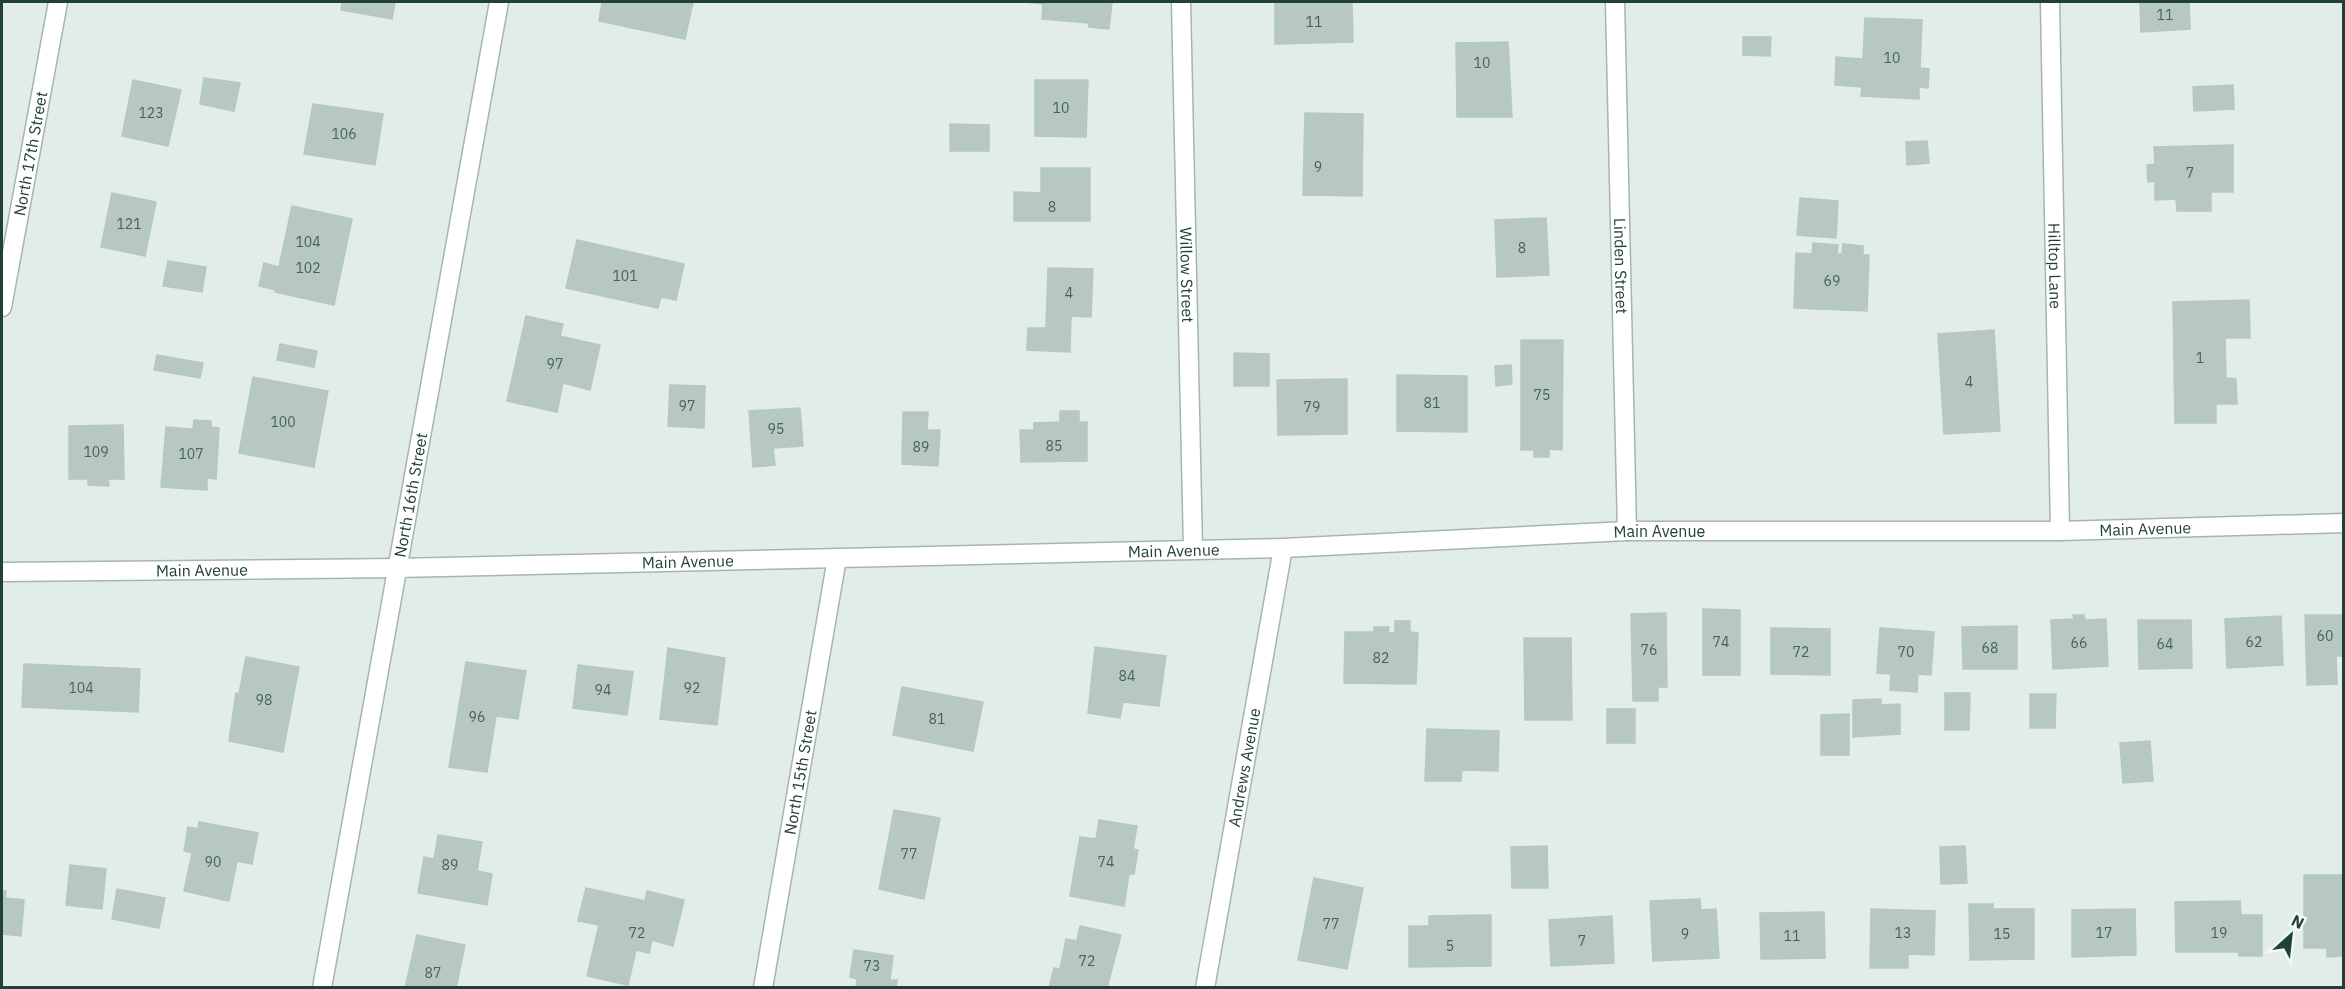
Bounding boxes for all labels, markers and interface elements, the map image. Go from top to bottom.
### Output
house number: 11 [2157,6,2173,24]
house number: 11 [1306,13,1322,31]
house number: 10 [1884,49,1900,67]
house number: 10 [1474,54,1490,72]
street label: North 17th Street [9,90,51,218]
house number: 10 [1053,99,1069,117]
house number: 123 [138,104,164,122]
house number: 106 [331,125,357,143]
house number: 9 [1314,158,1322,176]
house number: 7 [2186,164,2194,182]
house number: 8 [1048,198,1056,216]
house number: 121 [116,215,142,233]
street label: Linden Street [1610,218,1632,314]
street label: Hilltop Lane [2044,223,2066,309]
street label: Willow Street [1176,227,1198,323]
house number: 104 [295,233,321,251]
house number: 8 [1518,239,1526,257]
house number: 102 [295,259,321,277]
house number: 101 [612,267,638,285]
house number: 69 [1824,272,1840,290]
house number: 4 [1065,284,1073,302]
house number: 1 [2196,349,2204,367]
house number: 97 [547,355,563,373]
house number: 4 [1965,373,1973,391]
house number: 75 [1534,386,1550,404]
house number: 81 [1424,394,1440,412]
house number: 97 [679,397,695,415]
house number: 79 [1304,398,1320,416]
house number: 100 [270,413,296,431]
house number: 95 [768,420,784,438]
street label: North 16th Street [390,431,432,559]
house number: 85 [1046,437,1062,455]
house number: 89 [913,438,929,456]
house number: 109 [83,443,109,461]
house number: 107 [178,445,204,463]
street label: Main Avenue [2099,517,2192,540]
street label: Main Avenue [1613,521,1705,542]
street label: Main Avenue [1128,539,1220,561]
street label: Main Avenue [642,550,734,572]
street label: Main Avenue [156,560,248,580]
house number: 60 [2317,627,2333,645]
house number: 74 [1713,633,1729,651]
house number: 62 [2246,633,2262,651]
house number: 66 [2071,634,2087,652]
house number: 64 [2157,635,2173,653]
house number: 68 [1982,639,1998,657]
house number: 76 [1641,641,1657,659]
house number: 72 [1793,643,1809,661]
house number: 70 [1898,643,1914,661]
house number: 82 [1373,649,1389,667]
house number: 84 [1119,667,1135,685]
house number: 104 [68,679,94,697]
house number: 92 [684,679,700,697]
house number: 94 [595,681,611,699]
house number: 98 [256,691,272,709]
street label: Andrews Avenue [1224,706,1264,828]
house number: 96 [469,708,485,726]
street label: North 15th Street [780,708,821,836]
house number: 81 [929,710,945,728]
house number: 77 [901,845,917,863]
house number: 90 [205,853,221,871]
house number: 74 [1098,853,1114,871]
house number: 89 [442,856,458,874]
north arrow [2261,905,2321,965]
text: N [2288,910,2308,933]
house number: 77 [1323,915,1339,933]
house number: 72 [629,924,645,942]
house number: 13 [1895,924,1911,942]
house number: 17 [2096,924,2112,942]
house number: 19 [2211,924,2227,942]
house number: 9 [1681,925,1689,943]
house number: 15 [1994,925,2010,943]
house number: 11 [1784,927,1800,945]
house number: 7 [1578,932,1586,950]
house number: 5 [1446,937,1454,955]
house number: 72 [1079,952,1095,970]
house number: 73 [864,957,880,975]
house number: 87 [425,964,441,982]

